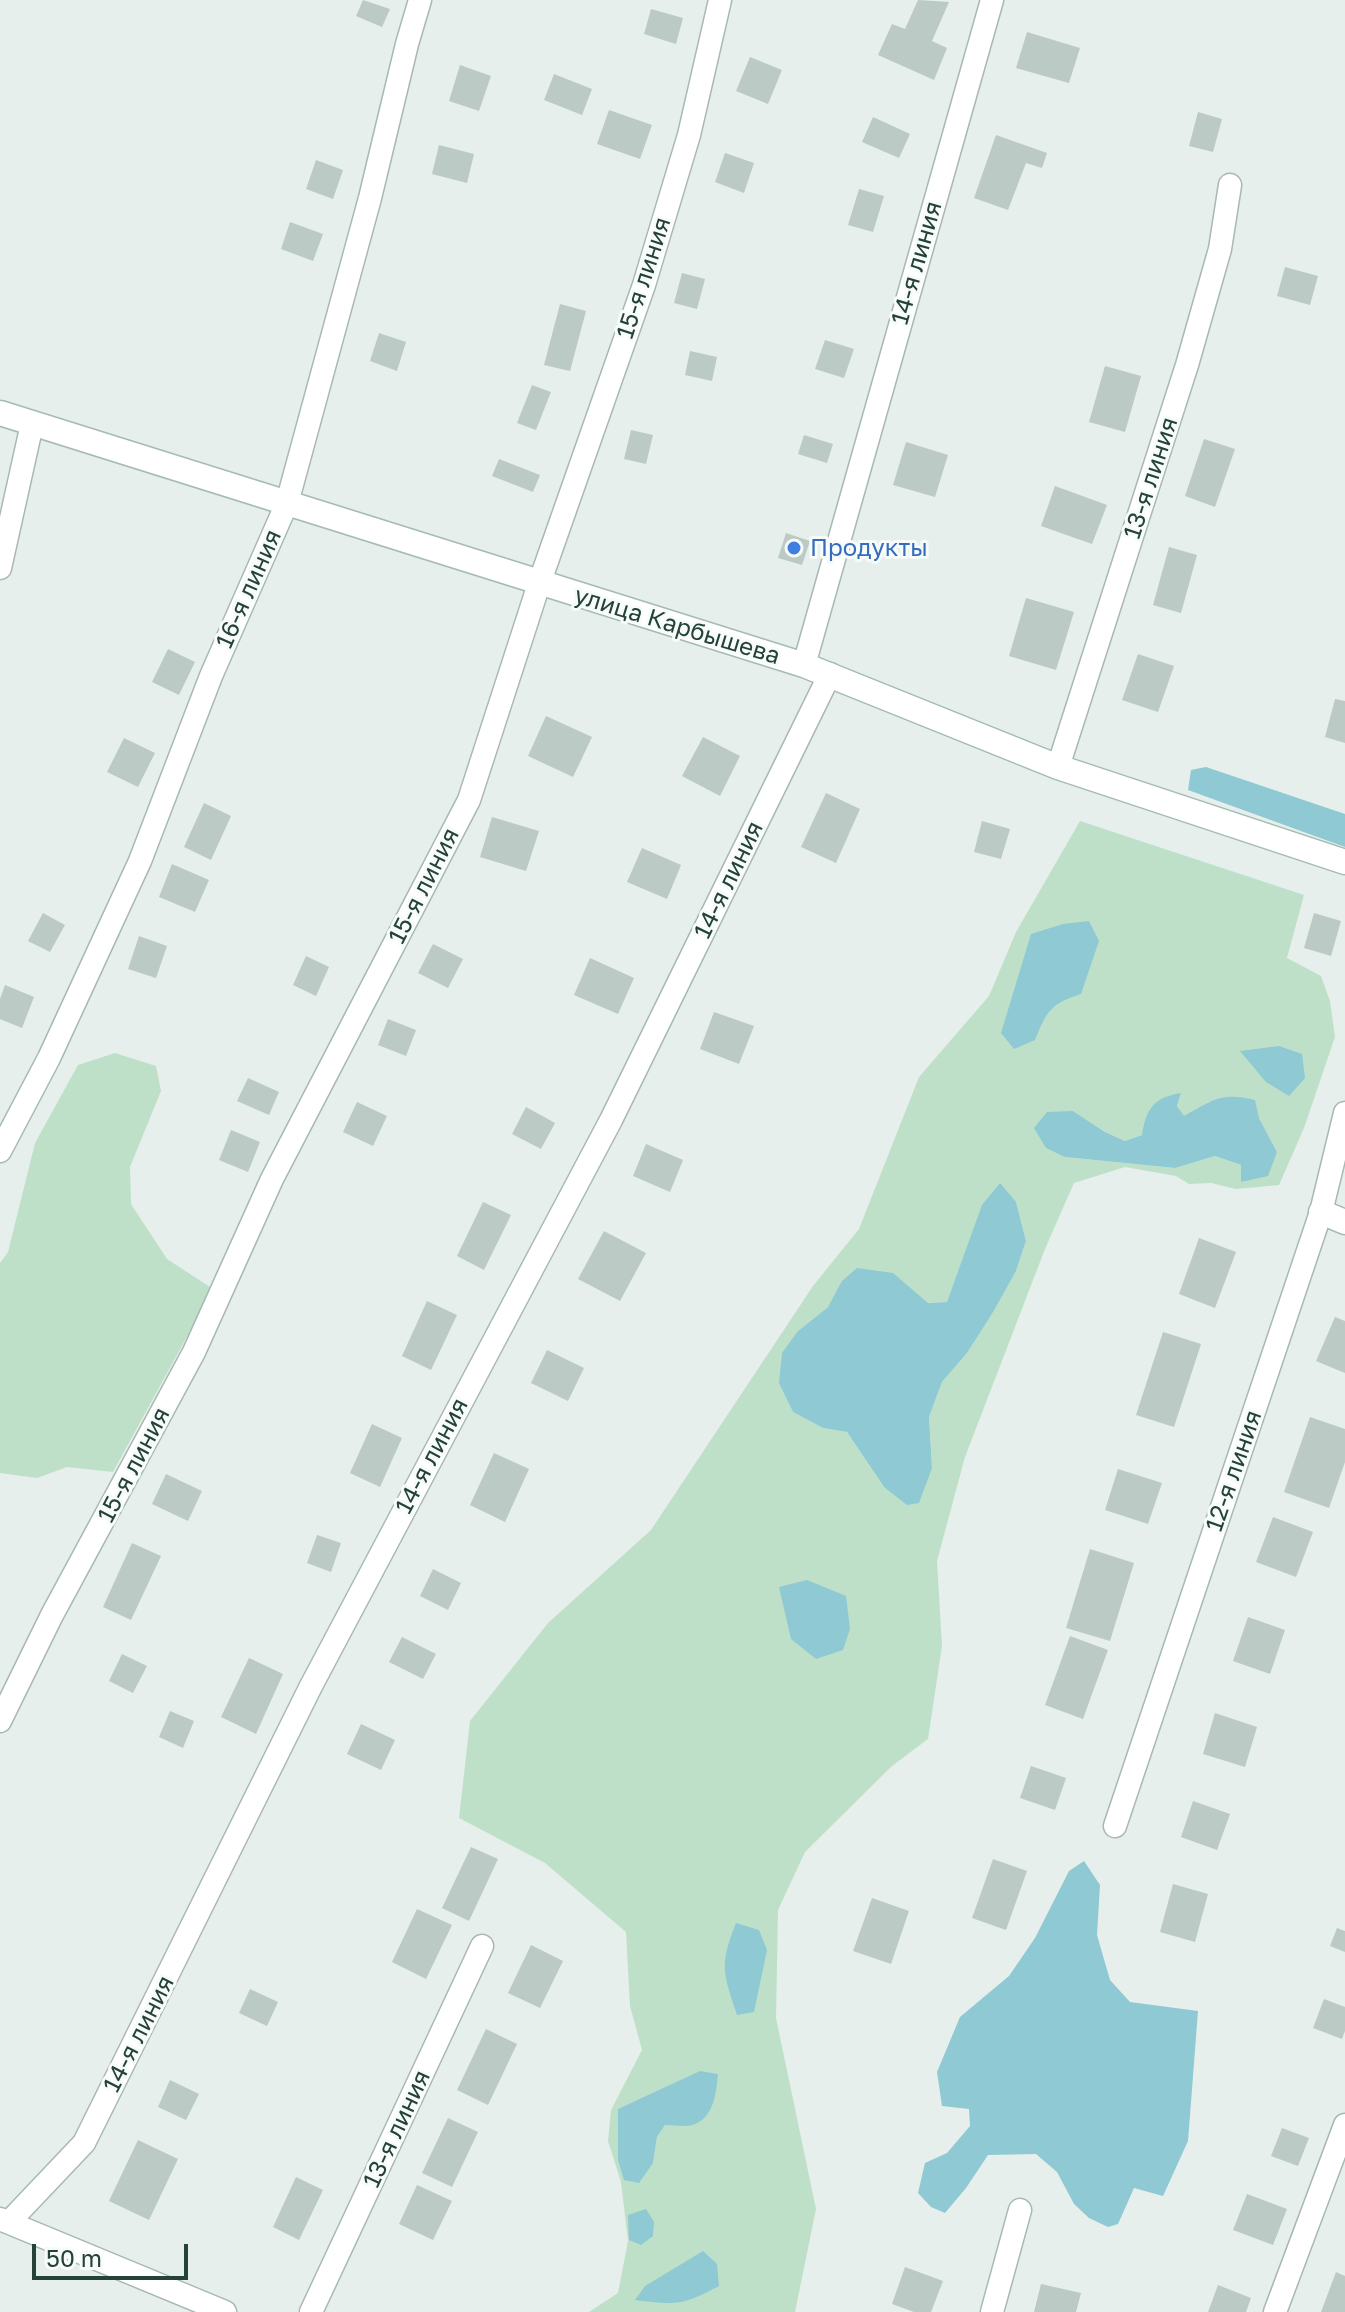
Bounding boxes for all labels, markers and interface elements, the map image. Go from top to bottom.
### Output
street label: 14-я линия [886,198,948,328]
street label: 15-я линия [611,214,677,342]
street label: 13-я линия [1118,414,1184,542]
street label: 16-я линия [210,525,288,653]
place label: Продукты [810,534,928,562]
marker: Продукты [785,539,803,557]
street label: улица Карбышева [571,581,783,671]
street label: 14-я линия [688,817,770,943]
street label: 15-я линия [383,823,465,949]
street label: 14-я линия [390,1393,474,1519]
street label: 15-я линия [92,1403,176,1527]
street label: 12-я линия [1200,1407,1268,1535]
street label: 14-я линия [97,1971,181,2097]
street label: 13-я линия [357,2066,437,2192]
scale bar [36,2228,192,2278]
text: 50 m [46,2243,102,2272]

